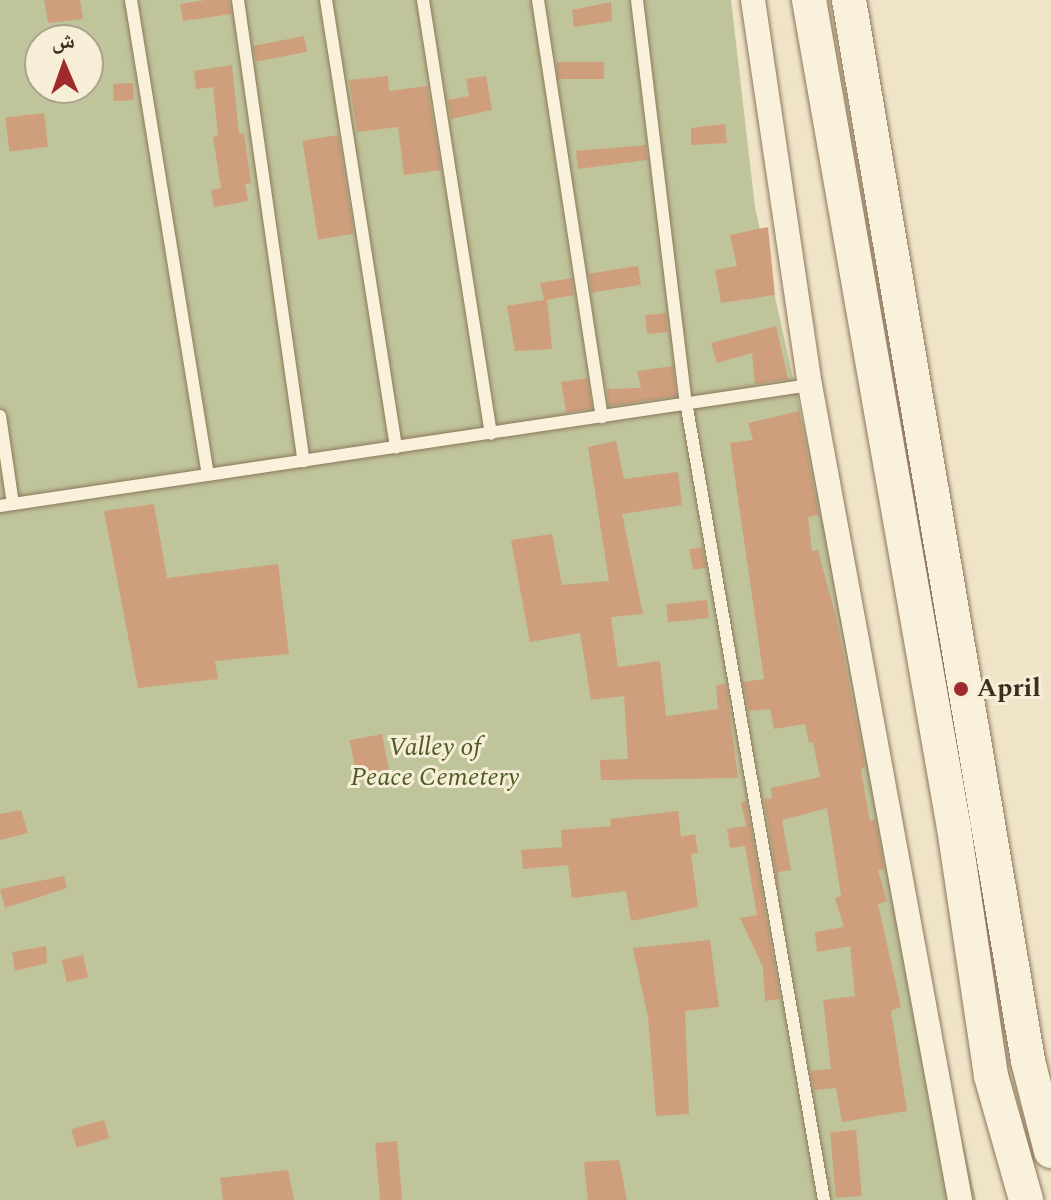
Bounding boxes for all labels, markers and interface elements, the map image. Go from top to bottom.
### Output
north arrow [24,24,104,104]
text: ش [51,25,75,58]
place label: April [977,673,1041,705]
marker: April [952,680,970,698]
park label: Valley of Peace Cemetery [351,732,519,794]

